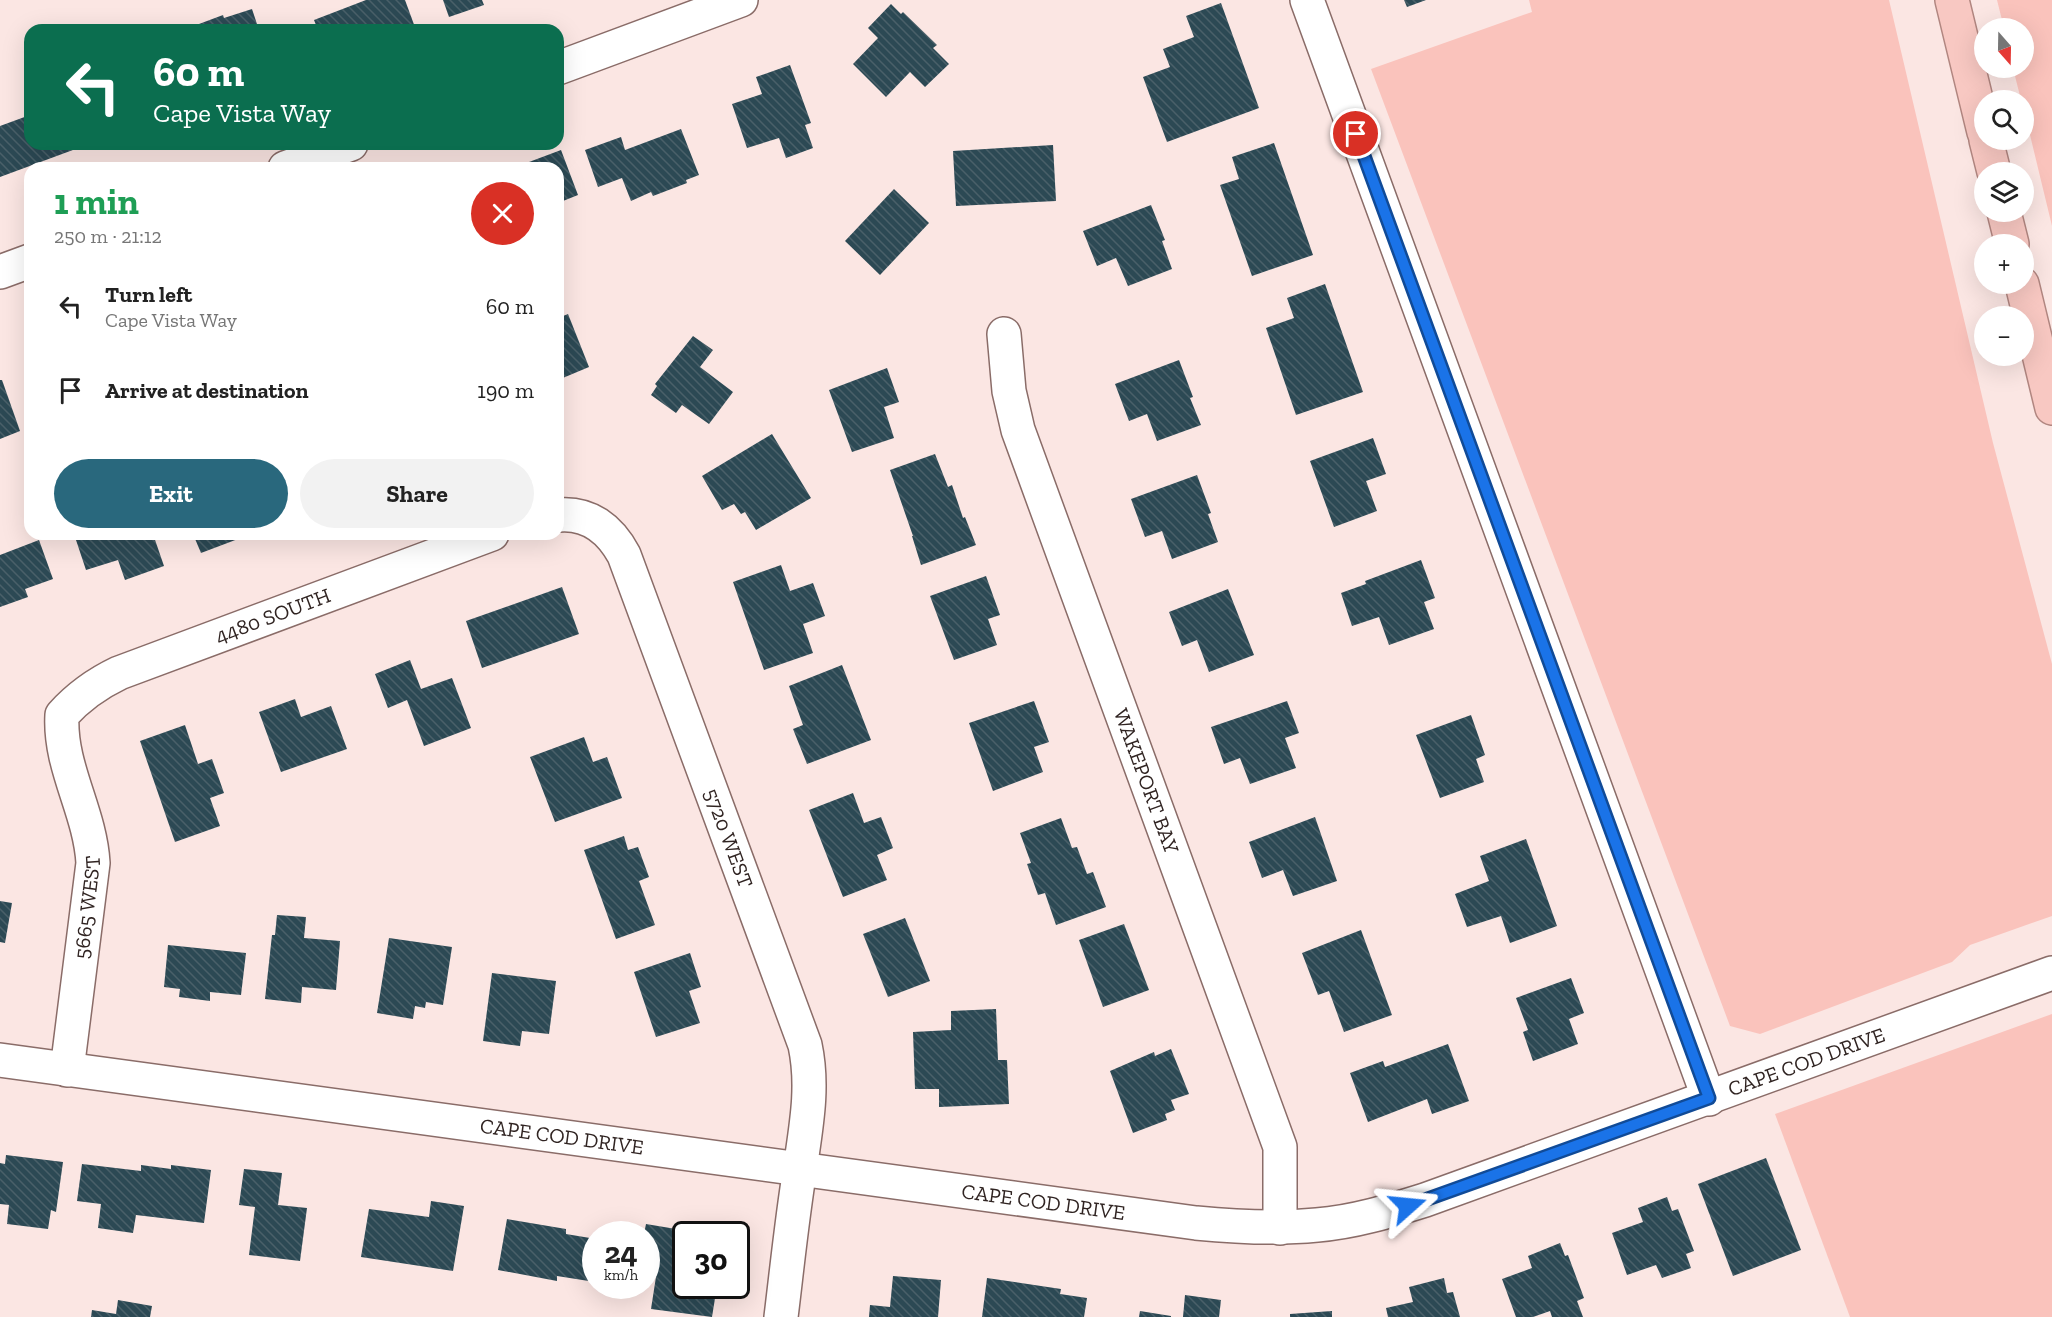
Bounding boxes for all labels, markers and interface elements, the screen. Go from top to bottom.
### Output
north arrow [1974,18,2034,78]
map controls [1974,18,2034,366]
text: 60 m [153,46,244,97]
icon: left [54,48,132,126]
button: search [1974,90,2034,150]
text: Cape Vista Way [153,97,331,129]
pin [1330,108,1381,159]
icon: arrive [1339,117,1372,150]
button: layers [1974,162,2034,222]
text: 1 min [54,180,139,223]
button: close [471,182,534,245]
text: 250 m · 21:12 [54,224,162,248]
button: + [1974,234,2034,294]
text: Turn left [105,281,192,308]
icon: left [54,290,87,323]
text: 60 m [486,293,534,320]
button: − [1974,306,2034,366]
text: Cape Vista Way [105,308,237,332]
icon: arrive [54,374,87,407]
text: Arrive at destination [105,377,308,404]
text: 190 m [477,377,534,404]
button: Exit [54,459,288,528]
button: Share [300,459,534,528]
street label: 4480 SOUTH [212,582,334,648]
street label: WAKEPORT BAY [1109,705,1185,857]
street label: 5720 WEST [699,785,759,891]
street label: 5665 WEST [68,855,105,960]
street label: CAPE COD DRIVE [1725,1022,1888,1101]
street label: CAPE COD DRIVE [479,1113,645,1160]
position arrow [1376,1174,1440,1238]
street label: CAPE COD DRIVE [960,1178,1127,1225]
speed limit sign: 30 [672,1221,750,1299]
text: 24 [604,1235,638,1271]
text: km/h [604,1266,638,1284]

